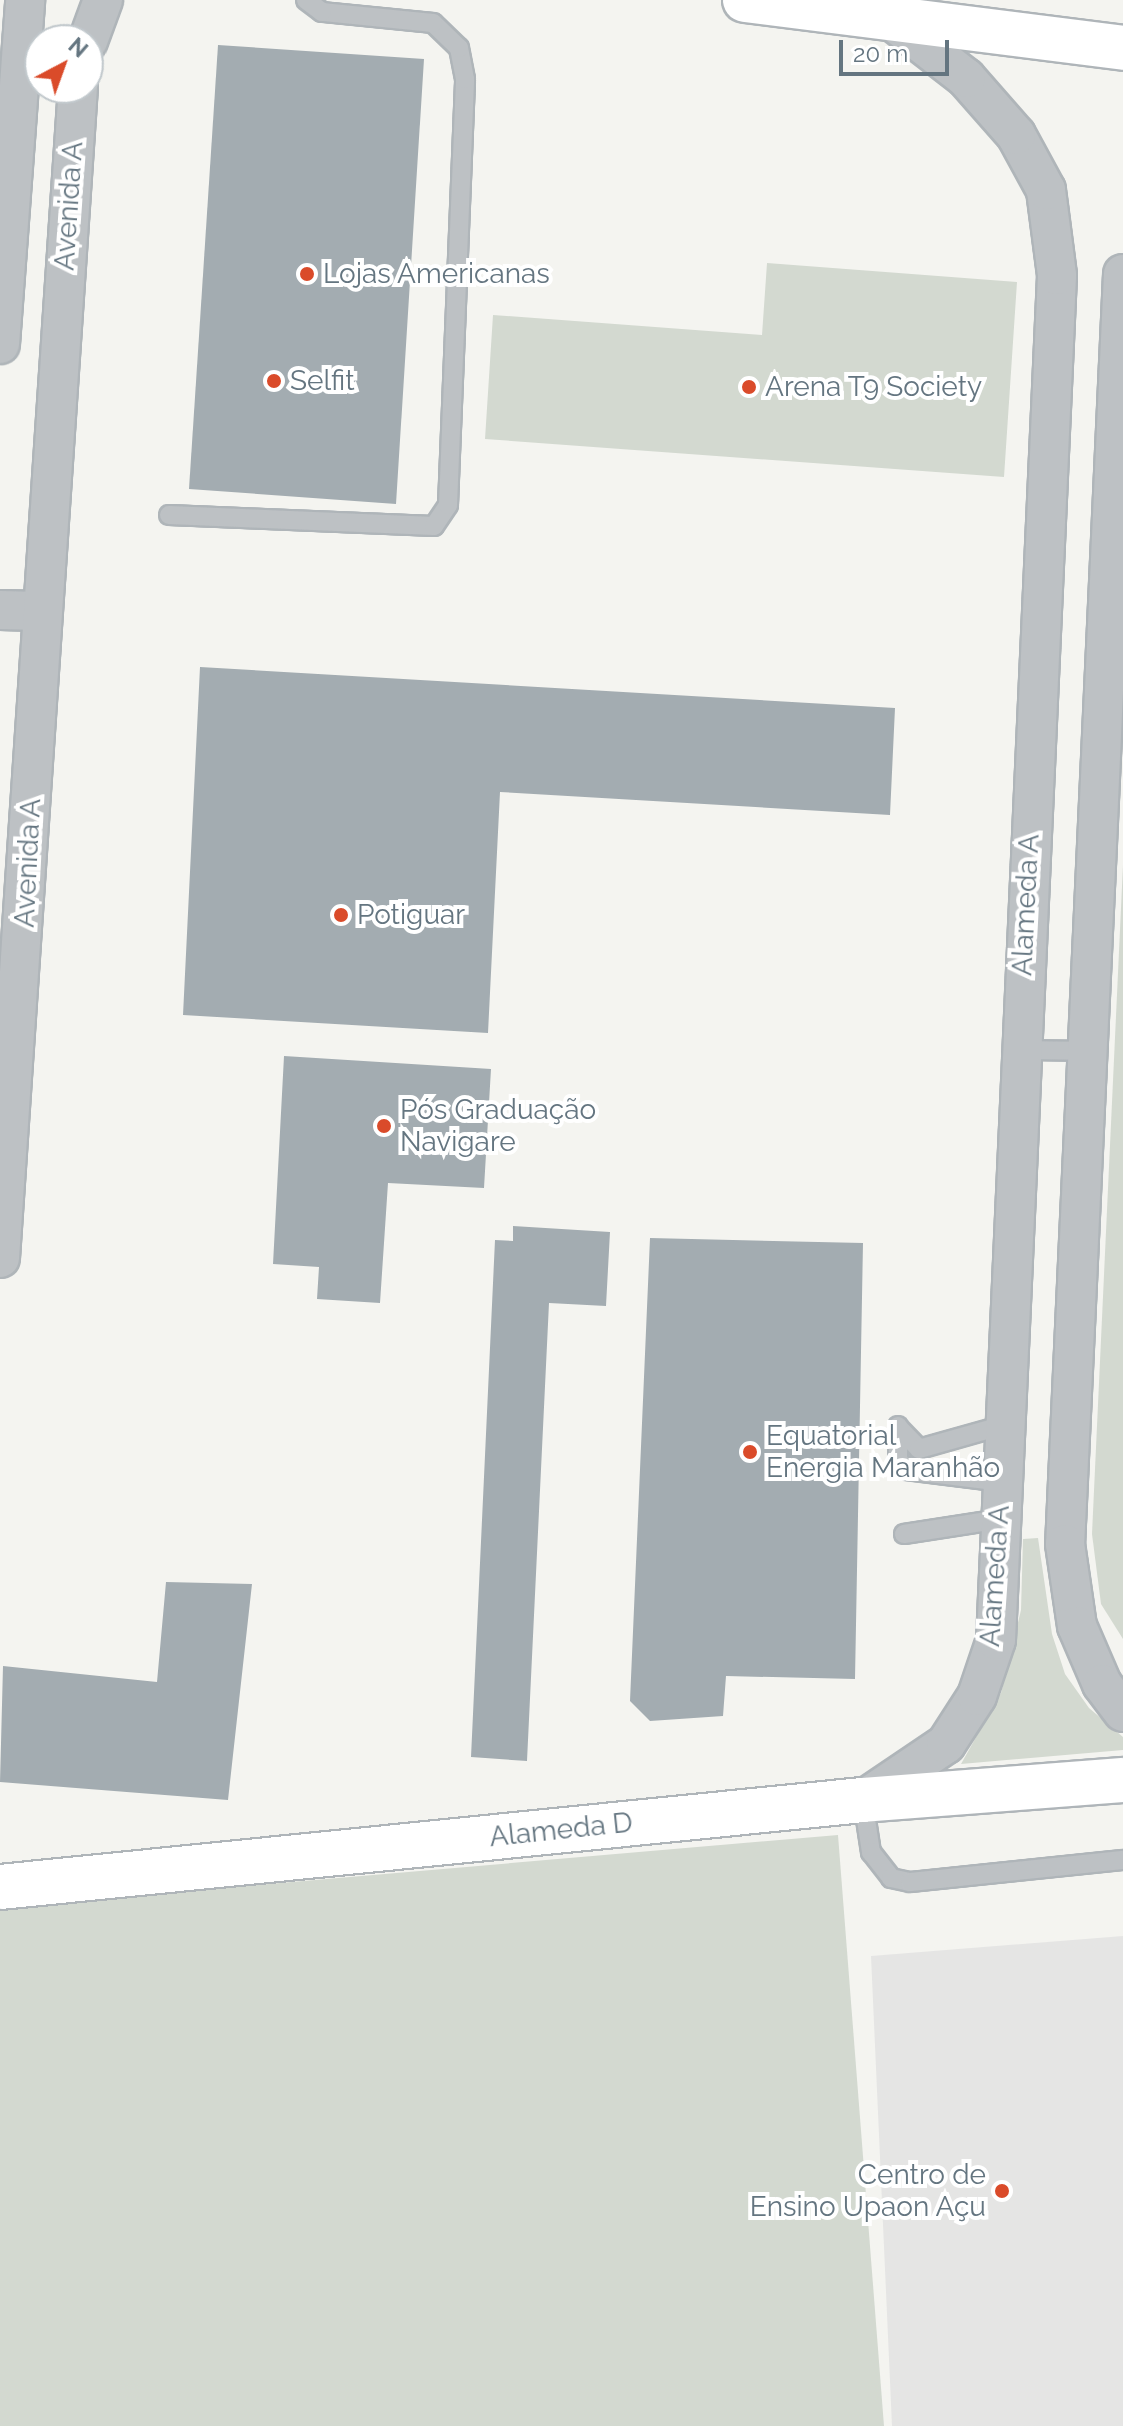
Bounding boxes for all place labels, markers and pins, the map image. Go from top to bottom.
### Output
place label: Lojas Americanas [323,257,551,291]
marker: Lojas Americanas [298,265,316,283]
place label: Selfit [290,364,355,398]
place label: Arena T9 Society [765,370,983,404]
marker: Selfit [265,372,283,390]
marker: Arena T9 Society [740,378,758,396]
place label: Potiguar [357,898,465,932]
marker: Potiguar [332,906,350,924]
place label: Pós Graduação Navigare [400,1093,596,1159]
marker: Pós Graduação Navigare [375,1117,393,1135]
place label: Equatorial Energia Maranhão [766,1419,1000,1485]
marker: Equatorial Energia Maranhão [741,1443,759,1461]
place label: Centro de Ensino Upaon Açu [749,2158,986,2224]
marker: Centro de Ensino Upaon Açu [993,2182,1011,2200]

